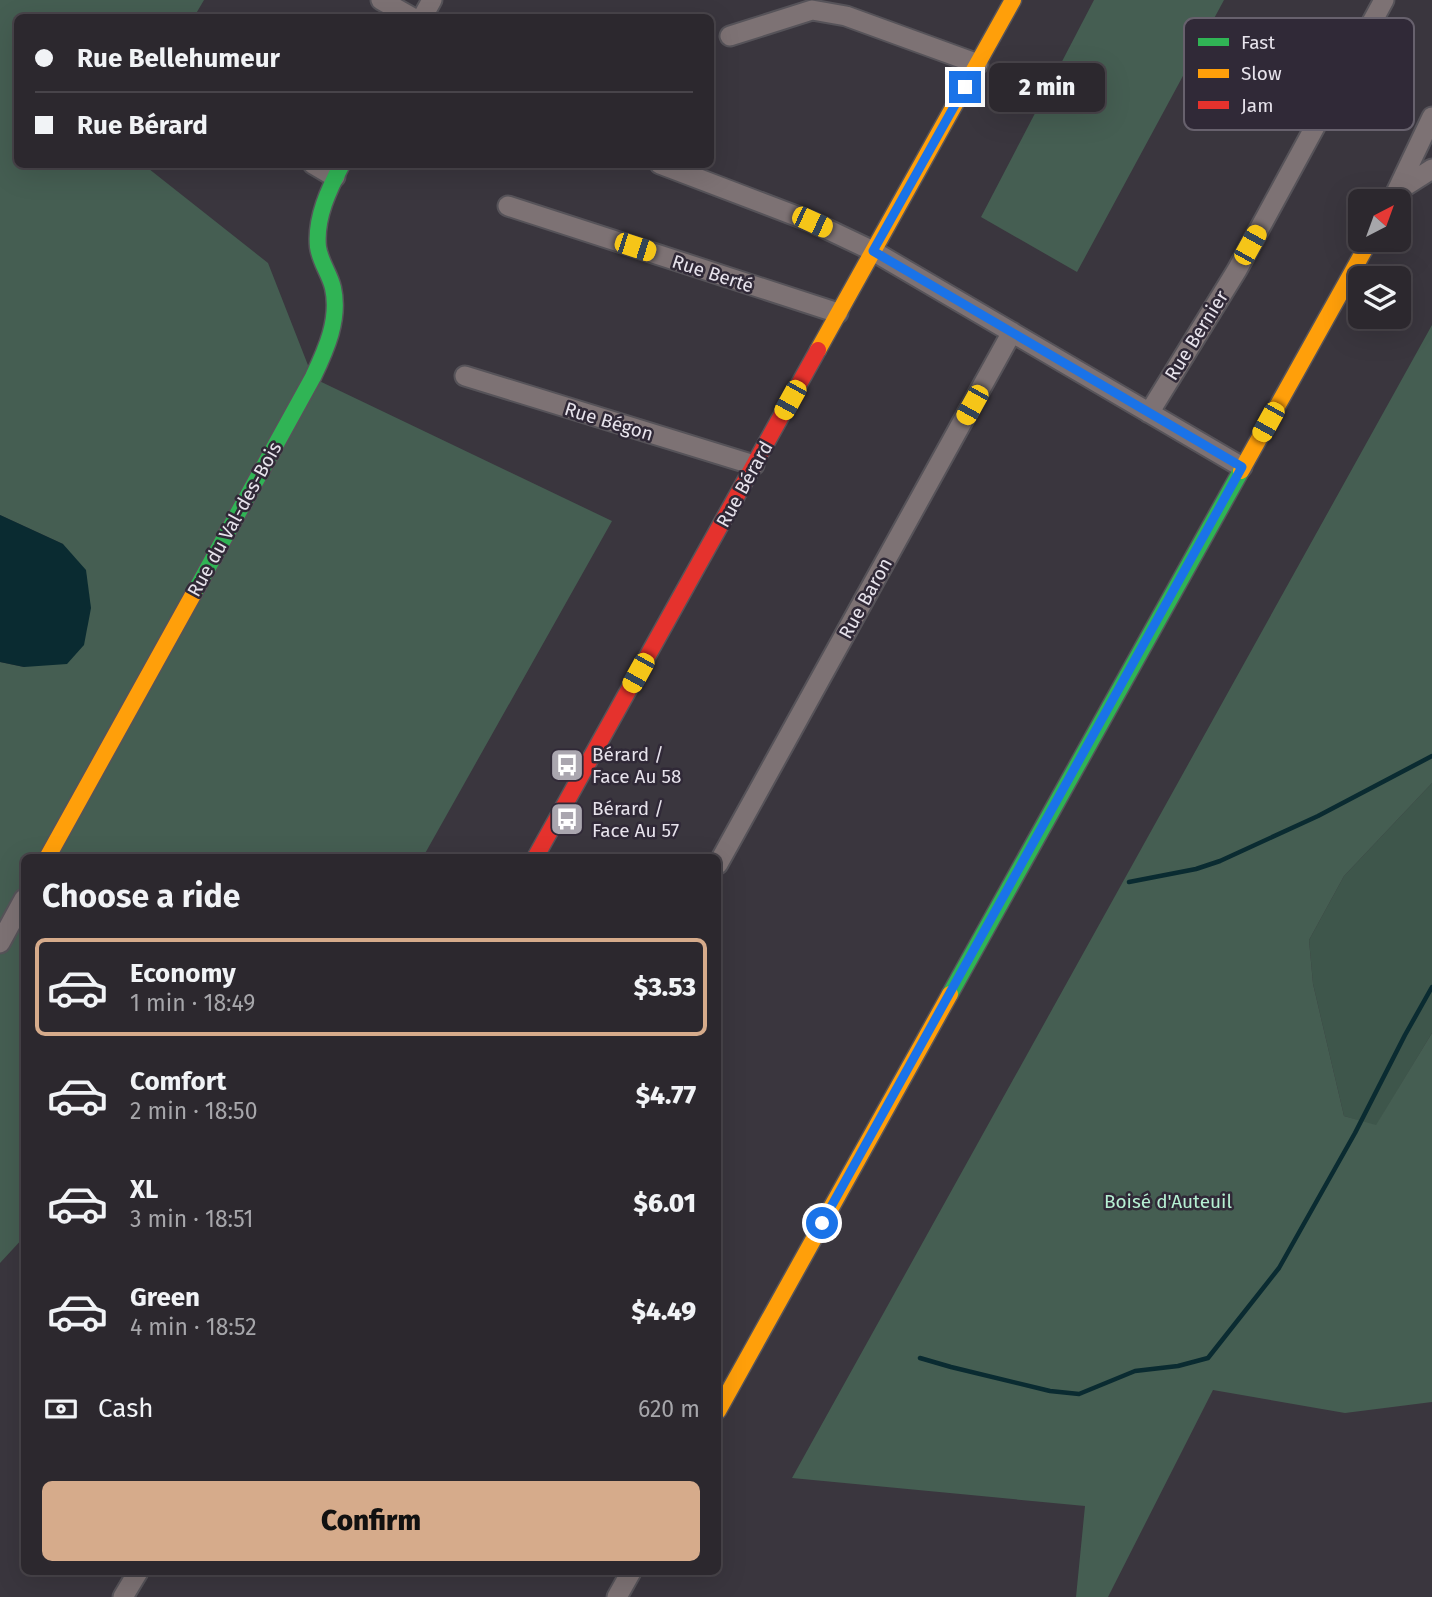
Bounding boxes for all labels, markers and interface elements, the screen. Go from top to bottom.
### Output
legend [1184,18,1414,130]
text: Fast [1241,31,1275,54]
text: Rue Bellehumeur [77,43,280,74]
callout: 2 min [990,62,1105,112]
text: Slow [1241,62,1282,85]
route end [949,71,981,103]
text: 2 min [1019,73,1075,101]
text: Jam [1241,94,1273,117]
text: Rue Bérard [77,110,208,141]
north arrow [1348,189,1410,252]
map controls [1348,189,1411,329]
car [789,204,836,240]
car [1231,222,1270,268]
car [612,231,659,263]
street label: Rue Berté [669,250,756,297]
button: layers [1348,266,1411,329]
street label: Rue Bernier [1160,286,1233,384]
car [771,377,810,423]
car [953,382,992,428]
street label: Rue Bégon [562,397,656,446]
car [1249,399,1288,445]
street label: Rue Bérard [711,437,778,531]
street label: Rue du Val-des-Bois [182,438,287,601]
street label: Rue Baron [834,554,897,643]
car [619,650,658,696]
place label: Bérard / Face Au 58 [592,743,682,788]
bus stop icon: Bérard / Face Au 58 [548,746,586,784]
place label: Bérard / Face Au 57 [592,797,679,842]
bus stop icon: Bérard / Face Au 57 [548,800,586,838]
text: Choose a ride [42,877,240,915]
icon: car [46,956,109,1019]
text: Economy [130,958,236,989]
text: $3.53 [634,972,696,1003]
text: 1 min · 18:49 [130,989,255,1017]
icon: car [46,1064,109,1127]
text: Comfort [130,1066,226,1097]
text: $4.77 [636,1080,696,1111]
text: 2 min · 18:50 [130,1097,257,1125]
icon: car [46,1172,109,1235]
text: XL [130,1174,158,1205]
text: $6.01 [634,1188,696,1219]
park label: Boisé d'Auteuil [1104,1190,1232,1213]
text: 3 min · 18:51 [130,1205,254,1233]
route start [806,1207,838,1239]
icon: car [46,1280,109,1343]
text: Green [130,1282,200,1313]
text: $4.49 [632,1296,696,1327]
text: 4 min · 18:52 [130,1313,257,1341]
icon: cash [42,1390,80,1428]
text: Cash [98,1393,154,1424]
text: 620 m [638,1395,700,1423]
button: Confirm [42,1481,700,1561]

